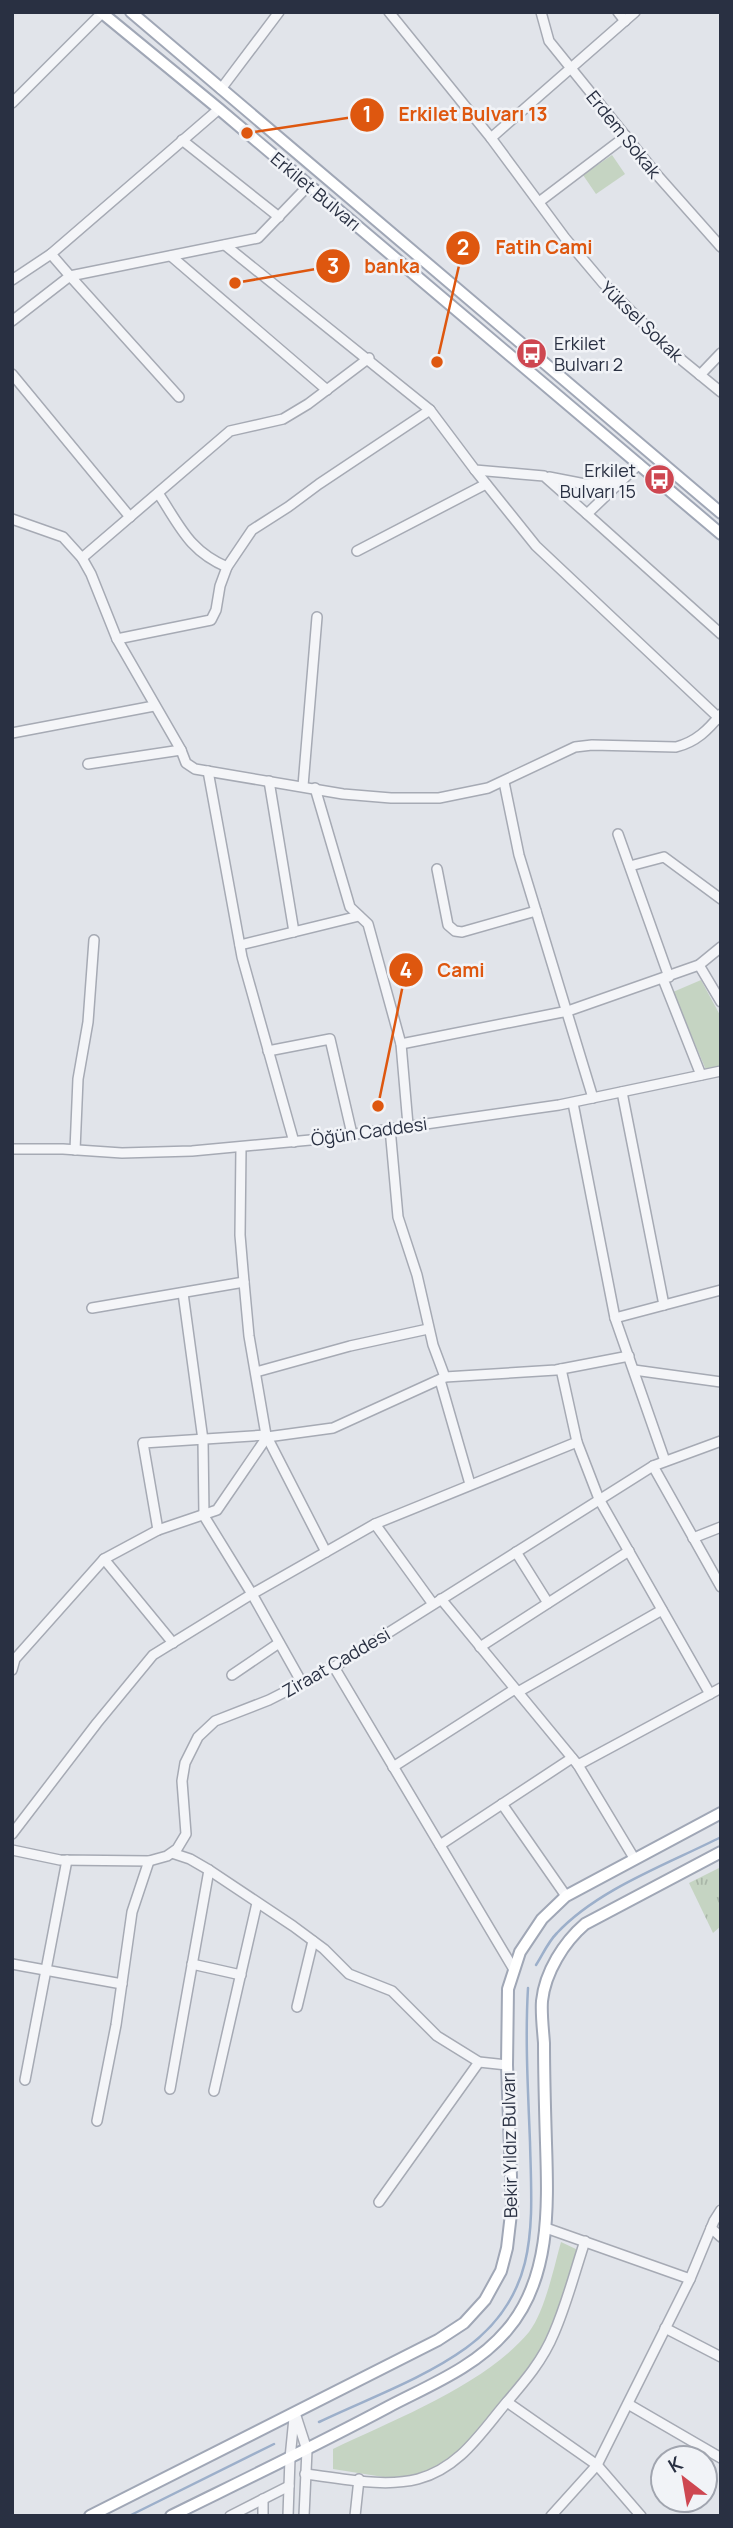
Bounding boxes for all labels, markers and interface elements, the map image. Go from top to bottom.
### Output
street label: Erdem Sokak [581,85,667,184]
callout: Erkilet Bulvarı 13 [350,95,562,135]
text: 1 [362,100,372,128]
text: Erkilet Bulvarı 13 [398,101,548,127]
street label: Erkilet Bulvarı [266,146,366,236]
callout: Fatih Cami [446,228,606,268]
text: 2 [457,233,469,261]
text: Fatih Cami [495,234,593,260]
callout: banka [315,246,434,286]
text: 3 [327,252,339,280]
text: banka [364,253,420,279]
street label: Yüksel Sokak [595,276,689,367]
place label: Erkilet Bulvarı 2 [554,331,623,376]
bus stop icon: Erkilet Bulvarı 2 [514,336,548,370]
place label: Erkilet Bulvarı 15 [560,458,636,503]
bus stop icon: Erkilet Bulvarı 15 [642,463,676,497]
callout: Cami [388,950,499,990]
text: 4 [400,956,412,984]
text: Cami [437,957,485,983]
street label: Öğün Caddesi [309,1111,429,1151]
street label: Ziraat Caddesi [278,1621,394,1703]
street label: Bekir Yıldız Bulvarı [496,2072,522,2218]
north arrow [649,2444,719,2514]
text: K [663,2450,688,2479]

